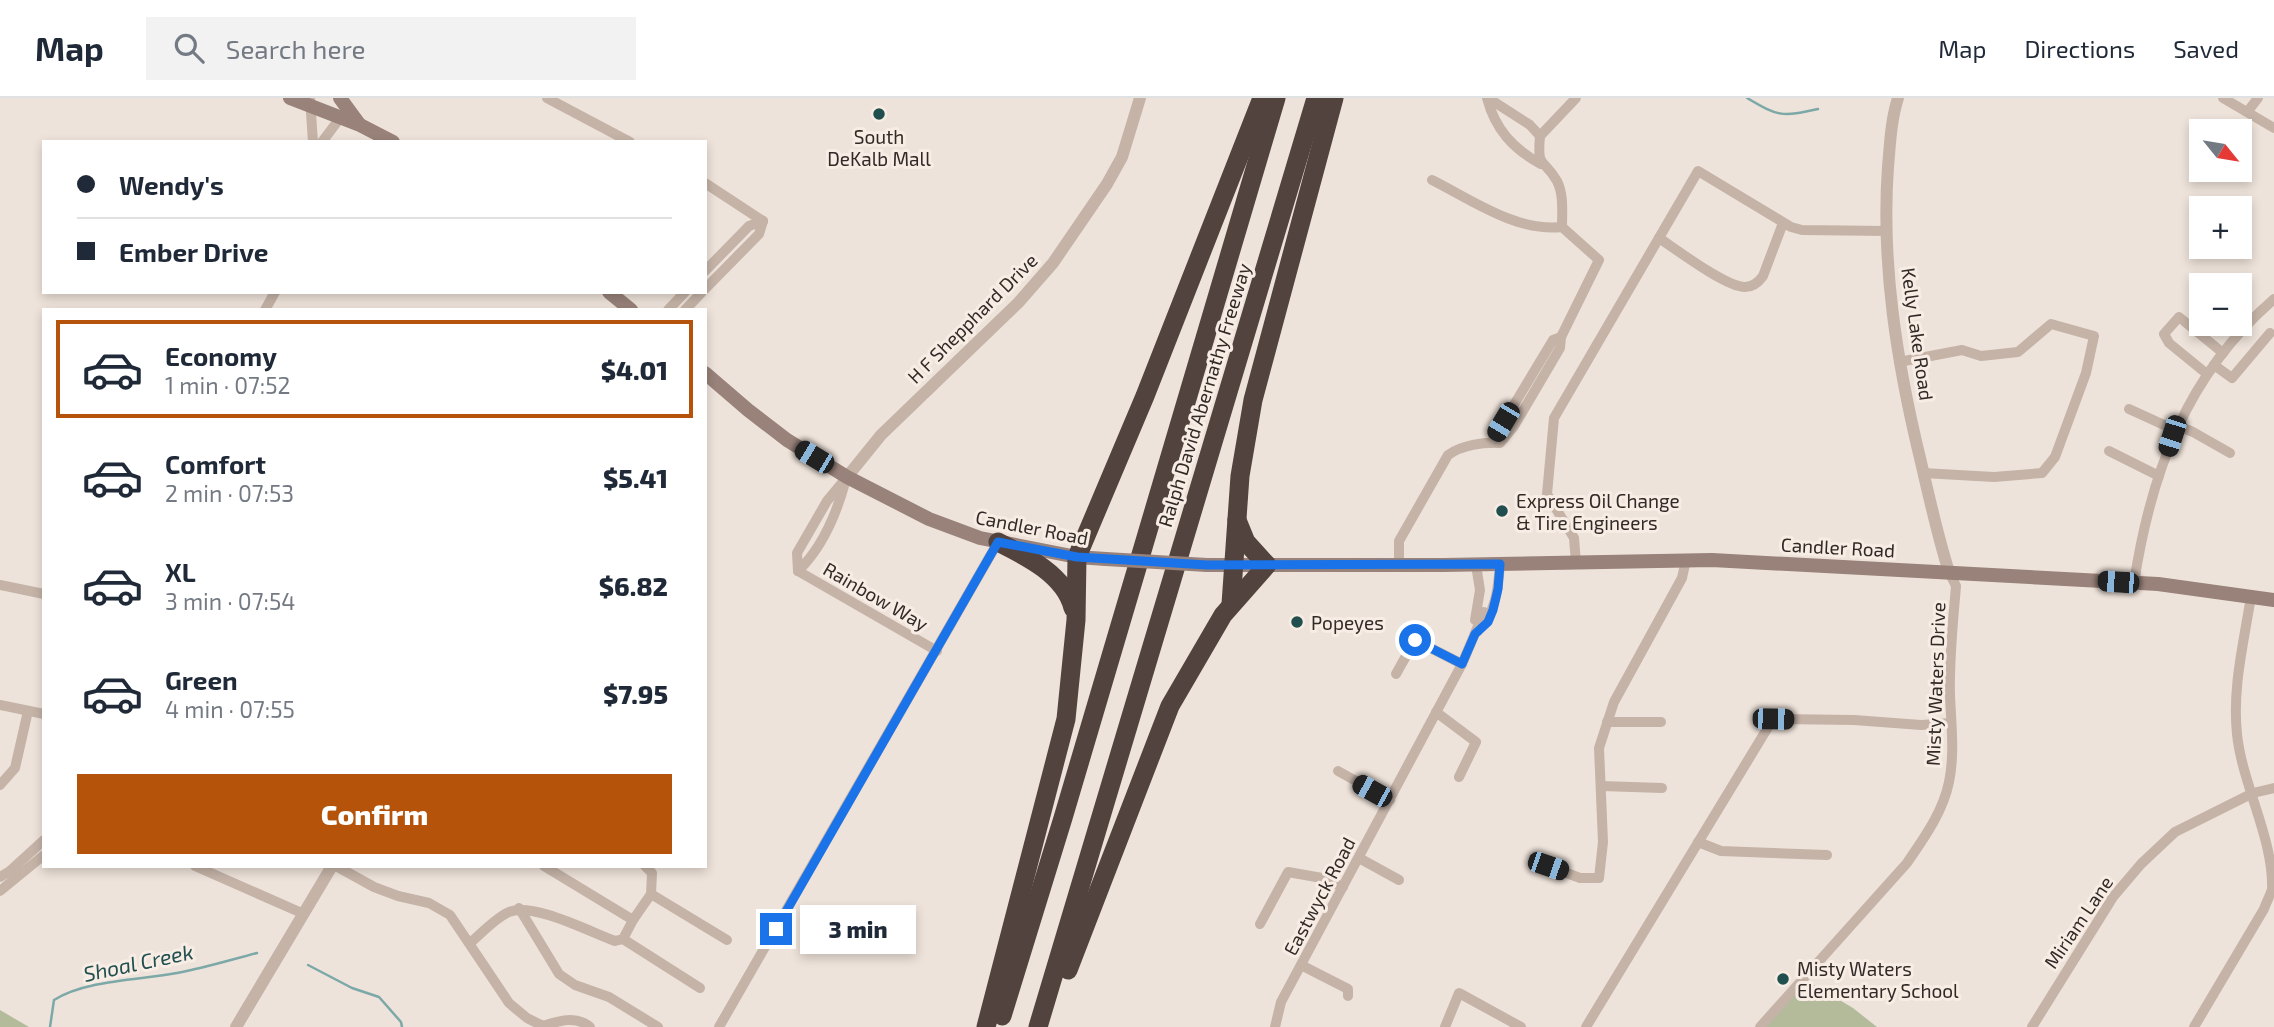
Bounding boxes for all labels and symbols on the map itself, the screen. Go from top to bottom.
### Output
marker: South DeKalb Mall [871,106,887,122]
north arrow [2189,119,2252,182]
place label: South DeKalb Mall [827,125,931,170]
street label: H F Shepphard Drive [902,248,1042,388]
street label: Ralph David Abernathy Freeway [1153,260,1255,530]
street label: Kelly Lake Road [1897,266,1939,402]
car [1484,399,1523,445]
car [2156,413,2189,459]
car [791,437,838,477]
place label: Express Oil Change & Tire Engineers [1516,489,1680,534]
marker: Express Oil Change & Tire Engineers [1494,503,1510,519]
street label: Candler Road [974,505,1090,549]
street label: Candler Road [1780,533,1896,561]
street label: Rainbow Way [820,557,932,635]
car [2097,570,2140,594]
street label: Misty Waters Drive [1921,602,1949,766]
place label: Popeyes [1311,611,1384,634]
marker: Popeyes [1289,614,1305,630]
route start [1399,624,1431,656]
car [1752,708,1795,730]
car [1349,772,1396,810]
street label: Eastwyck Road [1278,833,1360,959]
car [1525,849,1572,883]
street label: Miriam Lane [2039,871,2117,973]
callout: 3 min [800,904,916,954]
route end [760,913,792,945]
water label: Shoal Creek [81,938,195,986]
place label: Misty Waters Elementary School [1797,957,1959,1002]
marker: Misty Waters Elementary School [1775,971,1791,987]

